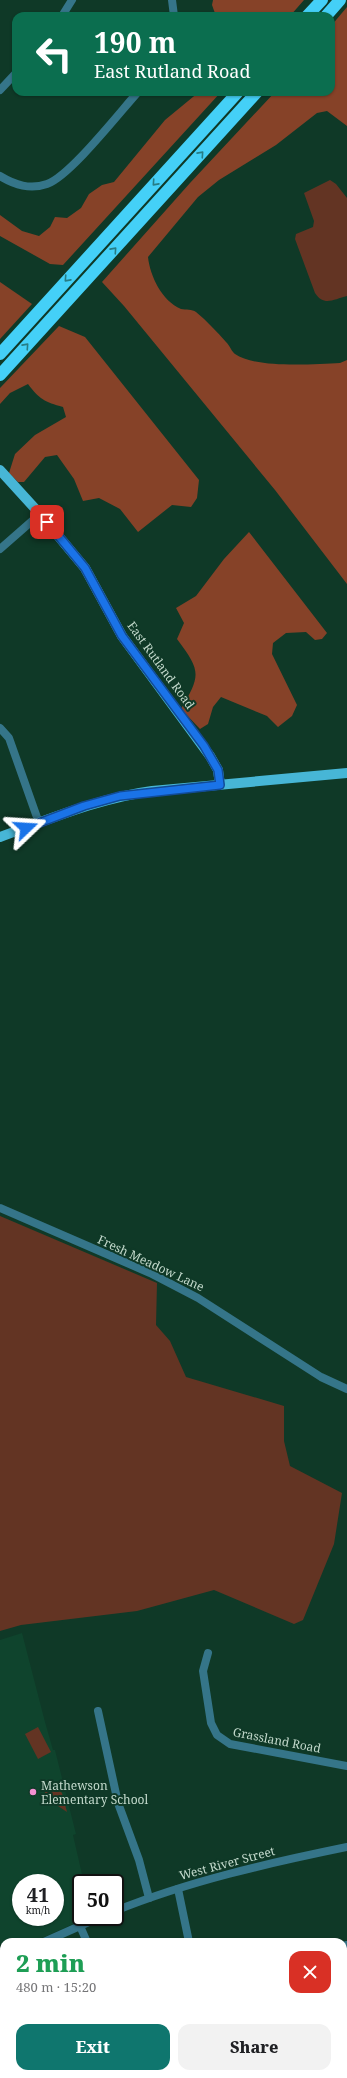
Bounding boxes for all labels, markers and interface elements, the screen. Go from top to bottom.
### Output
text: 190 m [94,23,176,61]
icon: left [28,28,80,80]
text: East Rutland Road [94,59,251,83]
one-way arrow [196,151,203,158]
one-way arrow [152,178,160,186]
one-way arrow [109,247,116,255]
one-way arrow [65,274,72,282]
one-way arrow [22,343,29,351]
pin [30,505,64,539]
icon: arrive [36,511,58,533]
street label: East Rutland Road [123,618,199,713]
position arrow [5,807,47,849]
street label: Fresh Meadow Lane [95,1231,207,1295]
street label: Grassland Road [232,1723,323,1757]
place label: Mathewson Elementary School [41,1777,149,1808]
marker: Mathewson Elementary School [28,1787,38,1797]
street label: West River Street [177,1842,277,1884]
speed limit sign: 50 [72,1874,124,1926]
text: 41 [27,1881,49,1908]
text: km/h [26,1903,50,1917]
text: 2 min [16,1946,85,1979]
button: close [289,1951,331,1993]
text: 480 m · 15:20 [16,1978,96,1996]
button: Exit [16,2024,170,2070]
button: Share [178,2024,331,2070]

